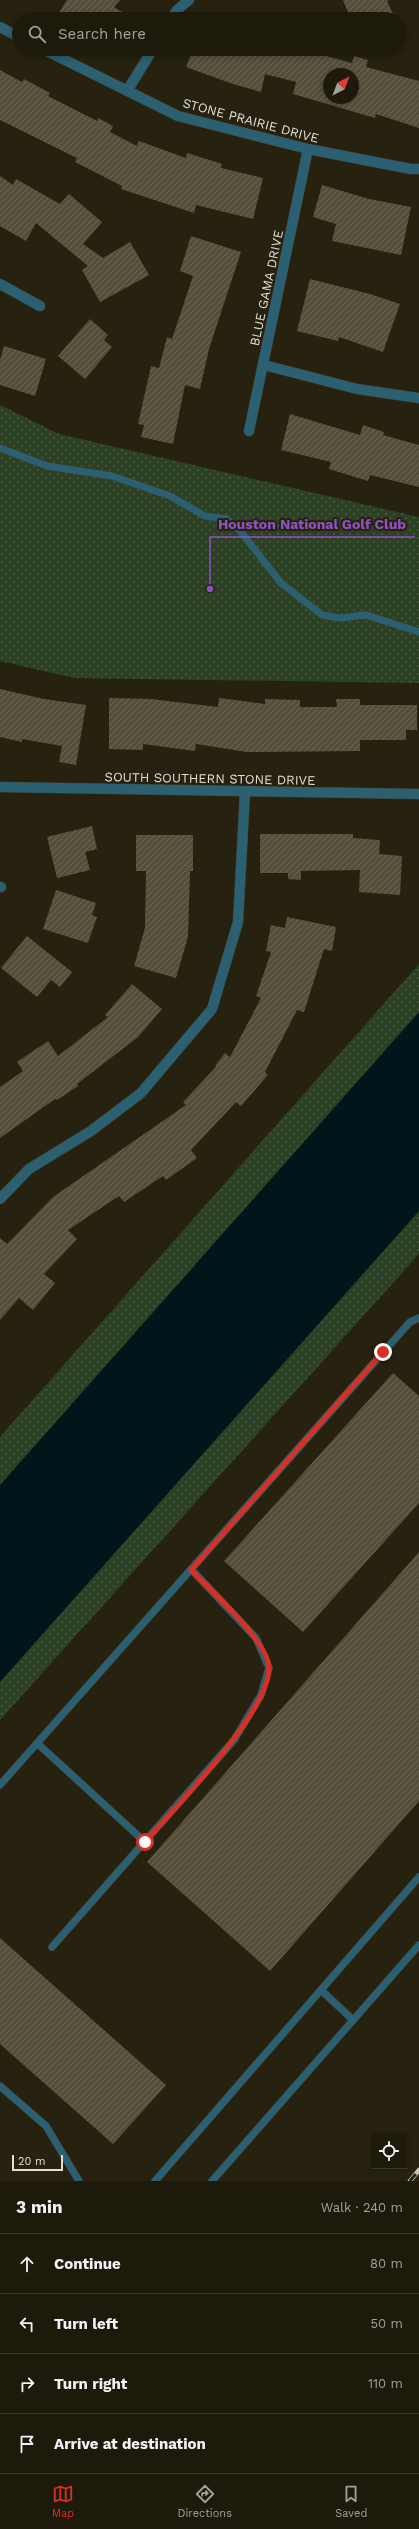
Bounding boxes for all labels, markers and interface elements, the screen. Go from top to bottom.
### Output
search box [12,12,407,56]
icon: search [26,23,48,45]
text: Search here [58,25,146,43]
north arrow [323,68,359,104]
street label: STONE PRAIRIE DRIVE [181,95,321,146]
street label: BLUE GAMA DRIVE [247,229,286,347]
callout: Houston National Golf Club [210,511,415,537]
text: Houston National Golf Club [218,516,406,532]
street label: SOUTH SOUTHERN STONE DRIVE [105,769,315,788]
route end [374,1343,392,1361]
route start [136,1833,154,1851]
map controls [371,2133,407,2169]
button: locate [371,2133,407,2169]
scale bar [12,2153,63,2172]
text: 20 m [18,2155,46,2168]
text: 3 min [16,2197,62,2217]
text: Walk · 240 m [321,2200,403,2215]
icon: ahead [16,2253,38,2275]
text: Continue [54,2255,121,2273]
text: 80 m [370,2256,403,2271]
icon: left [16,2313,38,2335]
text: Turn left [54,2315,118,2333]
text: 50 m [371,2316,403,2331]
icon: right [16,2373,38,2395]
text: Turn right [54,2375,127,2393]
text: 110 m [368,2376,403,2391]
icon: arrive [16,2433,38,2455]
text: Arrive at destination [54,2435,206,2453]
tab: Map [52,2483,74,2520]
tab: Directions [178,2483,232,2520]
tab: Saved [335,2483,367,2520]

